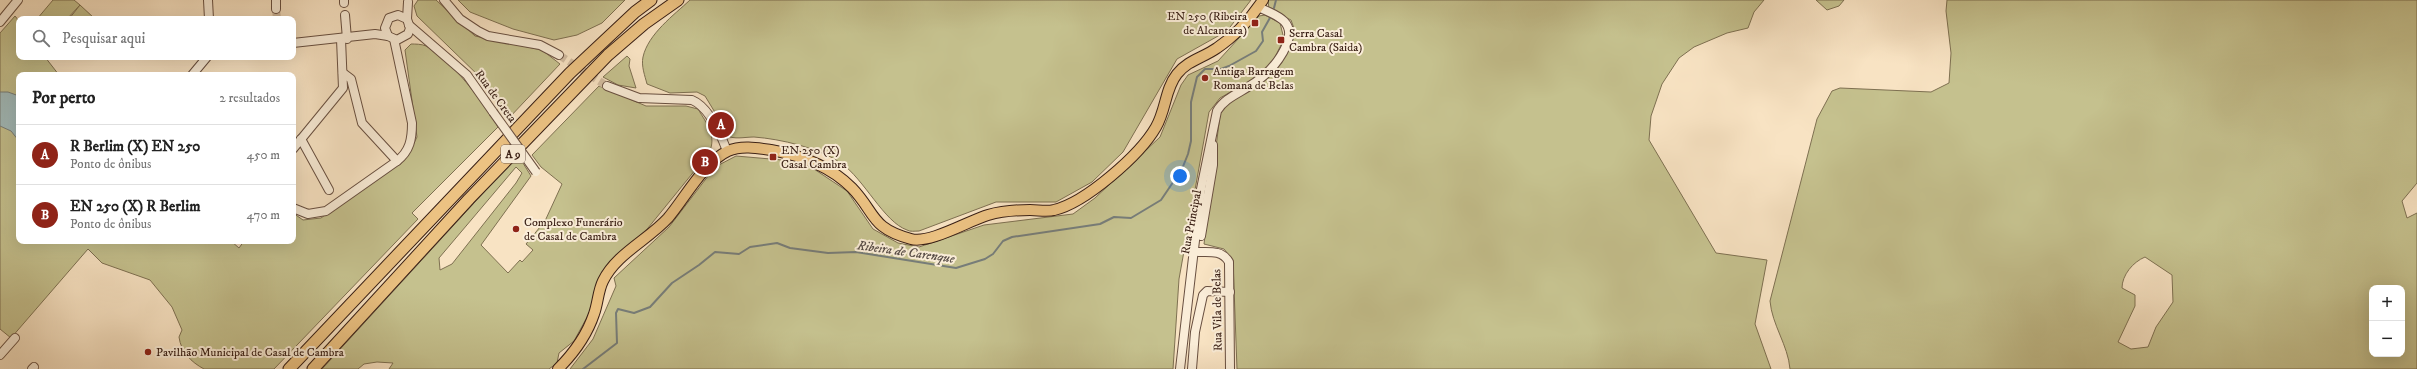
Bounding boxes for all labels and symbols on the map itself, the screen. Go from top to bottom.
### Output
place label: EN 250 (Ribeira de Alcantara) [1167,9,1248,38]
marker: EN 250 (Ribeira de Alcantara) [1250,18,1260,28]
place label: Serra Casal Cambra (Saida) [1289,26,1362,55]
marker: Serra Casal Cambra (Saida) [1276,35,1286,45]
place label: Antiga Barragem Romana de Belas [1213,64,1294,93]
street label: Rua de Creta [472,67,520,126]
marker: Antiga Barragem Romana de Belas [1200,73,1210,83]
pin: A [708,110,734,140]
place label: EN 250 (X) Casal Cambra [781,143,847,172]
road number: A 9 [501,145,525,163]
pin: B [692,147,718,177]
marker: EN 250 (X) Casal Cambra [768,152,778,162]
your location [1170,166,1190,186]
street label: Rua Principal [1178,188,1205,256]
place label: Complexo Funerário de Casal de Cambra [524,215,623,244]
marker: Complexo Funerário de Casal de Cambra [511,224,521,234]
water label: Ribeira de Carenque [855,237,956,267]
street label: Rua Vila de Belas [1209,269,1226,351]
place label: Pavilhão Municipal de Casal de Cambra [156,345,345,360]
marker: Pavilhão Municipal de Casal de Cambra [143,347,153,357]

